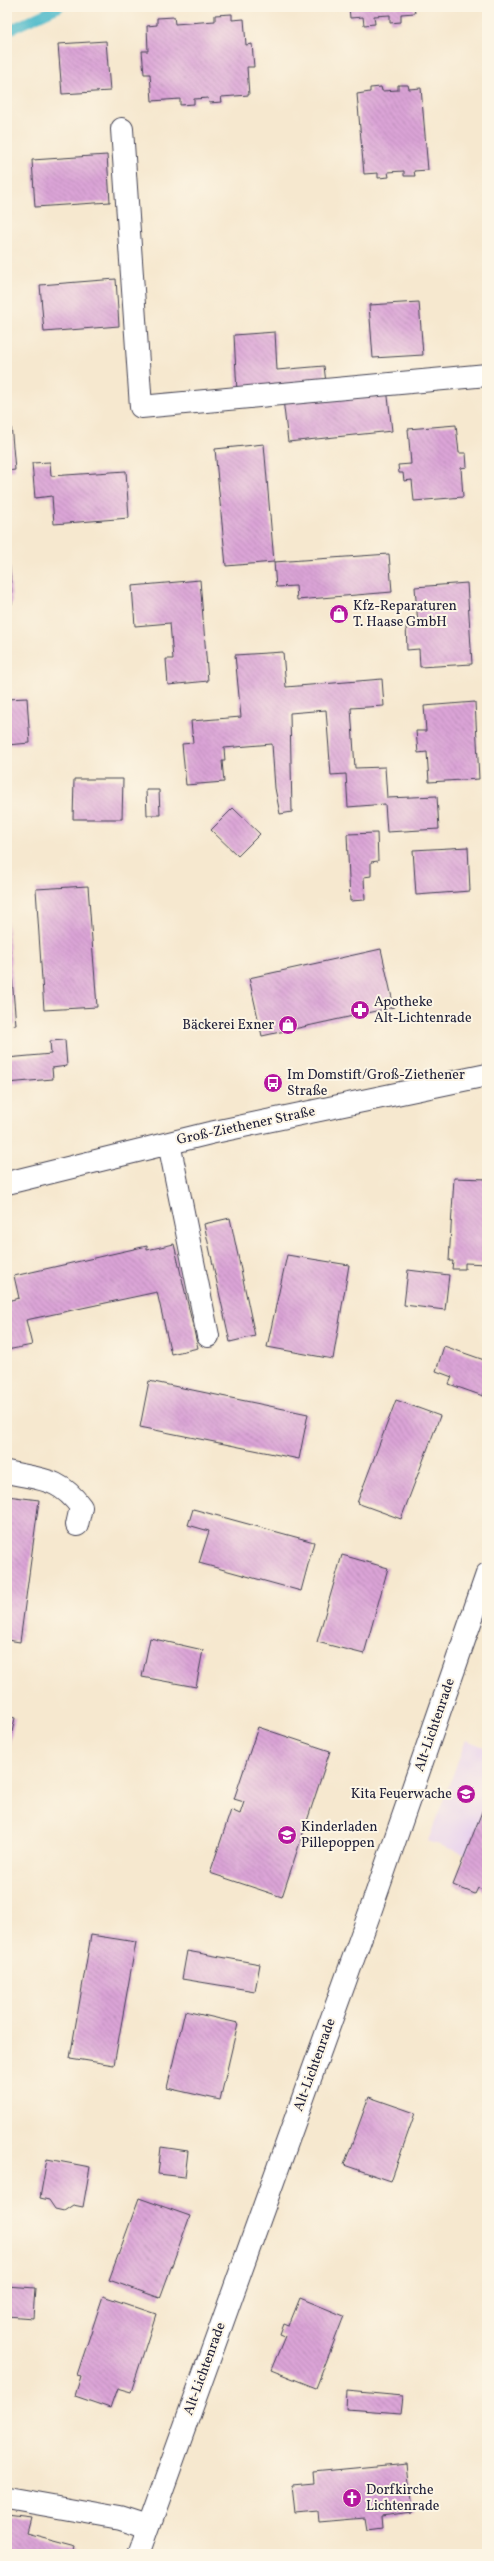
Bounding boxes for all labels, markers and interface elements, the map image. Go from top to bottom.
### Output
place label: Kfz-Reparaturen T. Haase GmbH [353,597,457,632]
shop icon: Kfz-Reparaturen T. Haase GmbH [328,603,350,625]
place label: Apotheke Alt-Lichtenrade [374,993,472,1028]
pharmacy icon: Apotheke Alt-Lichtenrade [349,999,371,1021]
shop icon: Bäckerei Exner [277,1014,299,1036]
place label: Bäckerei Exner [182,1016,274,1035]
place label: Im Domstift/Groß-Ziethener Straße [287,1066,465,1101]
bus stop icon: Im Domstift/Groß-Ziethener Straße [262,1072,284,1094]
street label: Groß-Ziethener Straße [175,1102,317,1150]
street label: Alt-Lichtenrade [410,1675,460,1774]
school or university icon: Kita Feuerwache [455,1783,477,1805]
place label: Kita Feuerwache [351,1785,452,1804]
place label: Kinderladen Pillepoppen [301,1818,378,1853]
school or university icon: Kinderladen Pillepoppen [276,1824,298,1846]
street label: Alt-Lichtenrade [289,2016,341,2114]
street label: Alt-Lichtenrade [179,2320,231,2418]
place label: Dorfkirche Lichtenrade [366,2481,440,2516]
church icon: Dorfkirche Lichtenrade [341,2487,363,2509]

